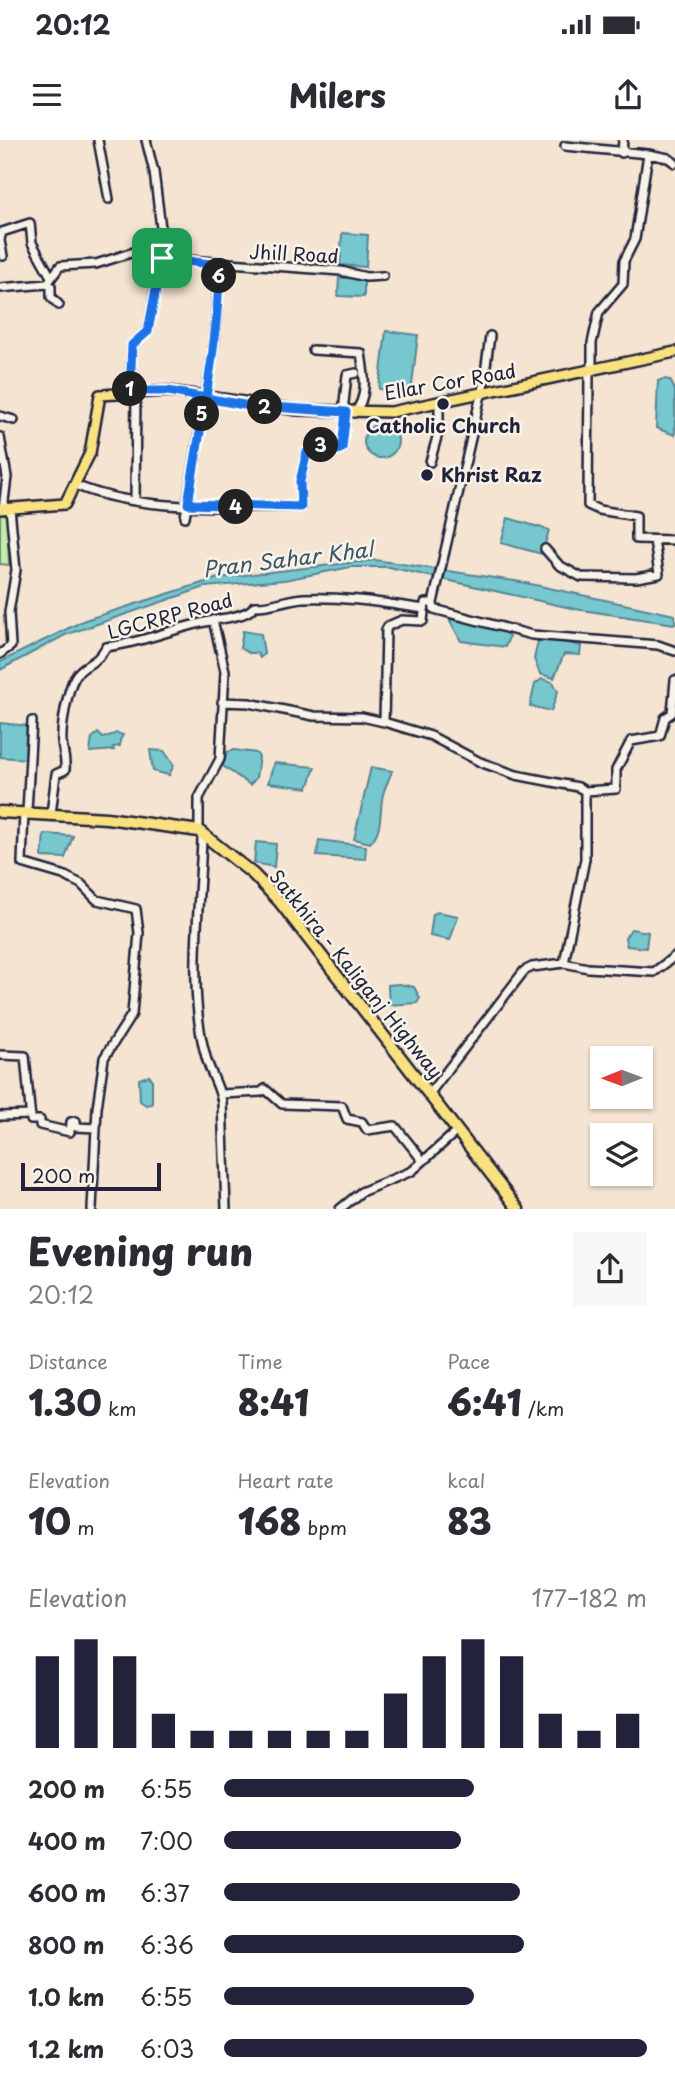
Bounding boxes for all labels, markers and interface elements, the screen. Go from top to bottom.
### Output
text: 20:12 [35,5,111,44]
text: Milers [289,71,386,119]
icon: menu [28,76,66,114]
icon: share [609,76,647,114]
pin [132,228,192,288]
street label: Jhill Road [249,237,339,269]
icon: arrive [143,239,181,277]
pin: 6 [202,258,236,294]
text: 6 [212,261,225,289]
street label: Ellar Cor Road [382,356,518,406]
pin: 1 [113,372,148,406]
text: 1 [125,374,134,402]
pin: 2 [247,390,282,424]
text: 2 [258,392,271,420]
pin: 5 [184,396,220,432]
marker: Catholic Church [435,396,451,412]
text: 5 [195,399,208,427]
place label: Catholic Church [365,411,521,439]
pin: 3 [304,428,338,462]
text: 3 [314,430,327,458]
place label: Khrist Raz [441,460,542,488]
marker: Khrist Raz [419,467,435,483]
pin: 4 [218,490,254,524]
text: 4 [229,492,242,520]
water label: Pran Sahar Khal [201,531,378,584]
street label: LGCRRP Road [104,585,235,645]
street label: Satkhira - Kaliganj Highway [264,863,450,1084]
north arrow [590,1046,653,1110]
map controls [590,1046,653,1186]
button: layers [590,1123,653,1186]
scale bar [21,1160,161,1192]
text: 200 m [32,1161,95,1189]
text: Evening run [28,1222,253,1279]
button: share [573,1232,647,1306]
text: 20:12 [28,1277,94,1312]
text: Distance [28,1347,108,1375]
text: Time [238,1347,283,1375]
text: Pace [447,1347,490,1375]
text: 1.30 [28,1375,102,1428]
text: 8:41 [238,1375,309,1428]
text: 6:41 [447,1375,522,1428]
text: km [102,1394,137,1422]
text: /km [522,1394,564,1422]
text: Elevation [28,1466,110,1494]
text: Heart rate [238,1466,334,1494]
text: kcal [447,1466,485,1494]
text: 10 [28,1494,71,1547]
text: 168 [238,1494,301,1547]
text: 83 [447,1494,492,1547]
text: m [71,1513,95,1541]
text: bpm [301,1513,347,1541]
text: Elevation [28,1580,127,1615]
text: 177–182 m [531,1580,647,1615]
text: 200 m [28,1771,105,1806]
text: 6:55 [140,1771,192,1806]
text: 400 m [28,1823,106,1858]
text: 7:00 [140,1823,193,1858]
text: 600 m [28,1875,106,1910]
text: 6:37 [140,1875,190,1910]
text: 800 m [28,1927,105,1962]
text: 6:36 [140,1927,194,1962]
text: 1.0 km [28,1979,105,2014]
text: 6:55 [140,1979,192,2014]
text: 1.2 km [28,2031,104,2066]
text: 6:03 [140,2031,194,2066]

